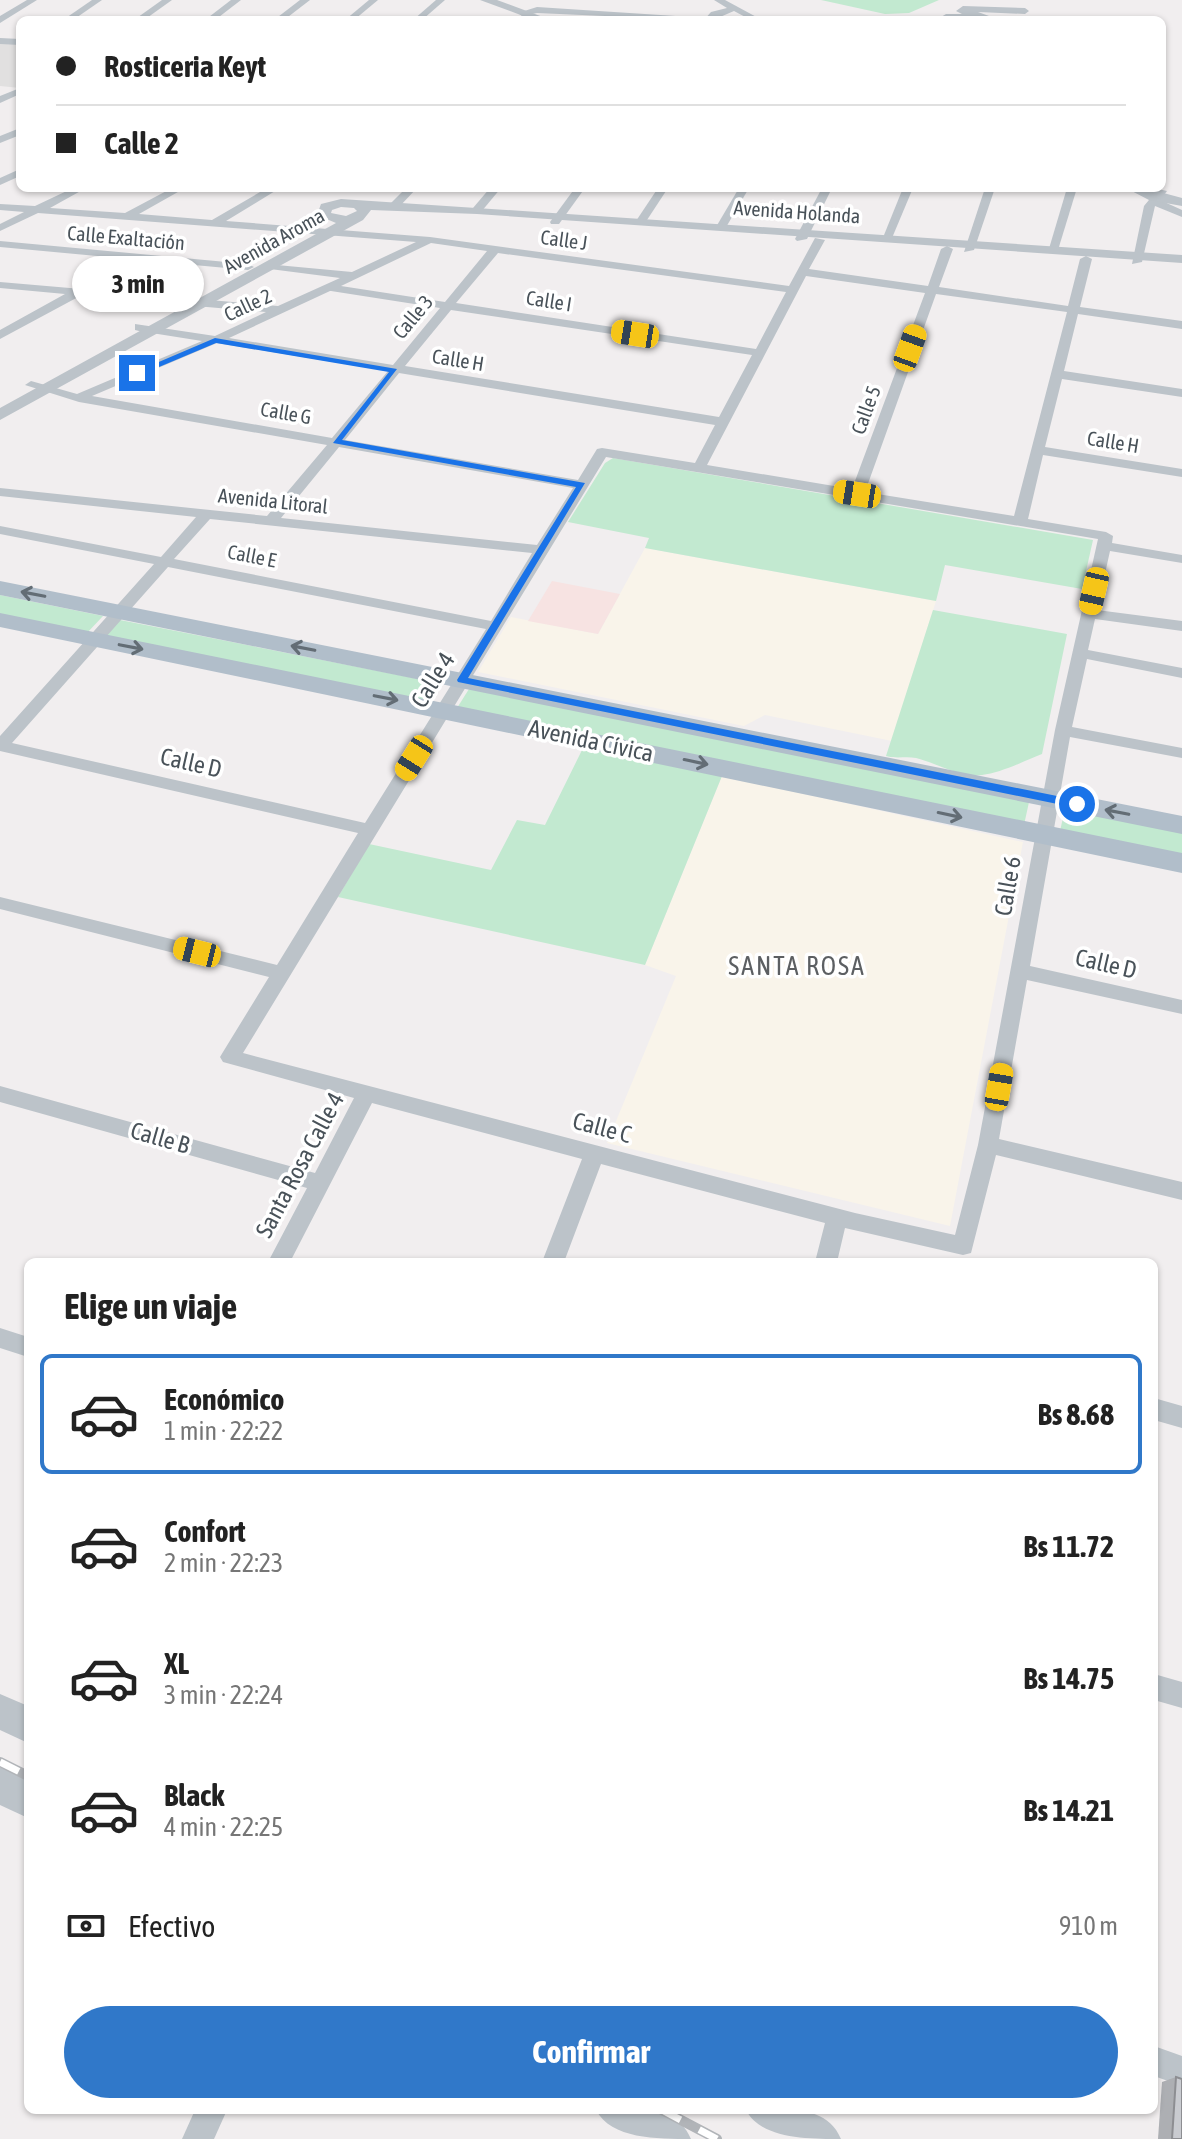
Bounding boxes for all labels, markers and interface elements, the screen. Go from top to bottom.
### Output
text: Rosticeria Keyt [104,49,266,83]
text: Calle 2 [104,126,179,160]
street label: Avenida Holanda [733,196,861,227]
street label: Avenida Aroma [219,203,328,278]
street label: Calle Exaltación [66,221,186,254]
street label: Calle J [539,225,589,254]
callout: 3 min [71,257,203,313]
text: 3 min [111,269,165,299]
street label: Calle 2 [220,284,275,326]
street label: Calle I [525,286,573,315]
street label: Calle 3 [388,290,437,343]
car [609,318,661,350]
car [891,321,929,375]
street label: Calle H [431,344,486,375]
route end [119,355,155,391]
street label: Calle 5 [846,382,885,437]
street label: Calle G [259,397,313,428]
street label: Calle H [1086,426,1141,457]
car [831,478,883,510]
street label: Avenida Litoral [217,483,330,518]
street label: Calle E [226,540,279,572]
car [1077,565,1111,617]
one-way arrow [20,586,46,601]
one-way arrow [118,640,144,655]
one-way arrow [291,640,316,655]
street label: Calle 4 [405,647,460,712]
one-way arrow [373,692,398,707]
street label: Avenida Cívica [526,714,656,767]
car [391,731,437,785]
street label: Calle D [158,742,224,783]
one-way arrow [682,755,708,770]
route start [1059,786,1095,822]
one-way arrow [1104,804,1130,819]
one-way arrow [937,808,962,823]
street label: Calle 6 [989,854,1026,918]
car [171,935,223,969]
street label: Calle D [1073,943,1139,984]
district label: SANTA ROSA [728,951,866,981]
car [983,1061,1015,1113]
street label: Santa Rosa Calle 4 [250,1088,349,1242]
street label: Calle C [570,1107,635,1148]
street label: Calle B [128,1116,193,1159]
text: Elige un viaje [64,1285,237,1327]
icon: car [68,1378,140,1450]
text: Económico [164,1382,284,1416]
text: Bs 8.68 [1037,1397,1114,1431]
text: 1 min · 22:22 [164,1416,283,1446]
icon: car [68,1510,140,1582]
text: Confort [164,1514,246,1548]
text: Bs 11.72 [1023,1529,1114,1563]
text: 2 min · 22:23 [164,1548,283,1578]
icon: car [68,1642,140,1714]
text: XL [164,1646,189,1680]
text: Bs 14.75 [1023,1661,1114,1695]
text: 3 min · 22:24 [164,1680,283,1710]
icon: car [68,1774,140,1846]
text: Black [164,1778,224,1812]
text: Bs 14.21 [1023,1793,1114,1827]
text: 4 min · 22:25 [164,1812,283,1842]
icon: cash [64,1904,108,1948]
text: Efectivo [128,1909,215,1943]
text: 910 m [1059,1911,1118,1941]
button: Confirmar [64,2006,1118,2098]

